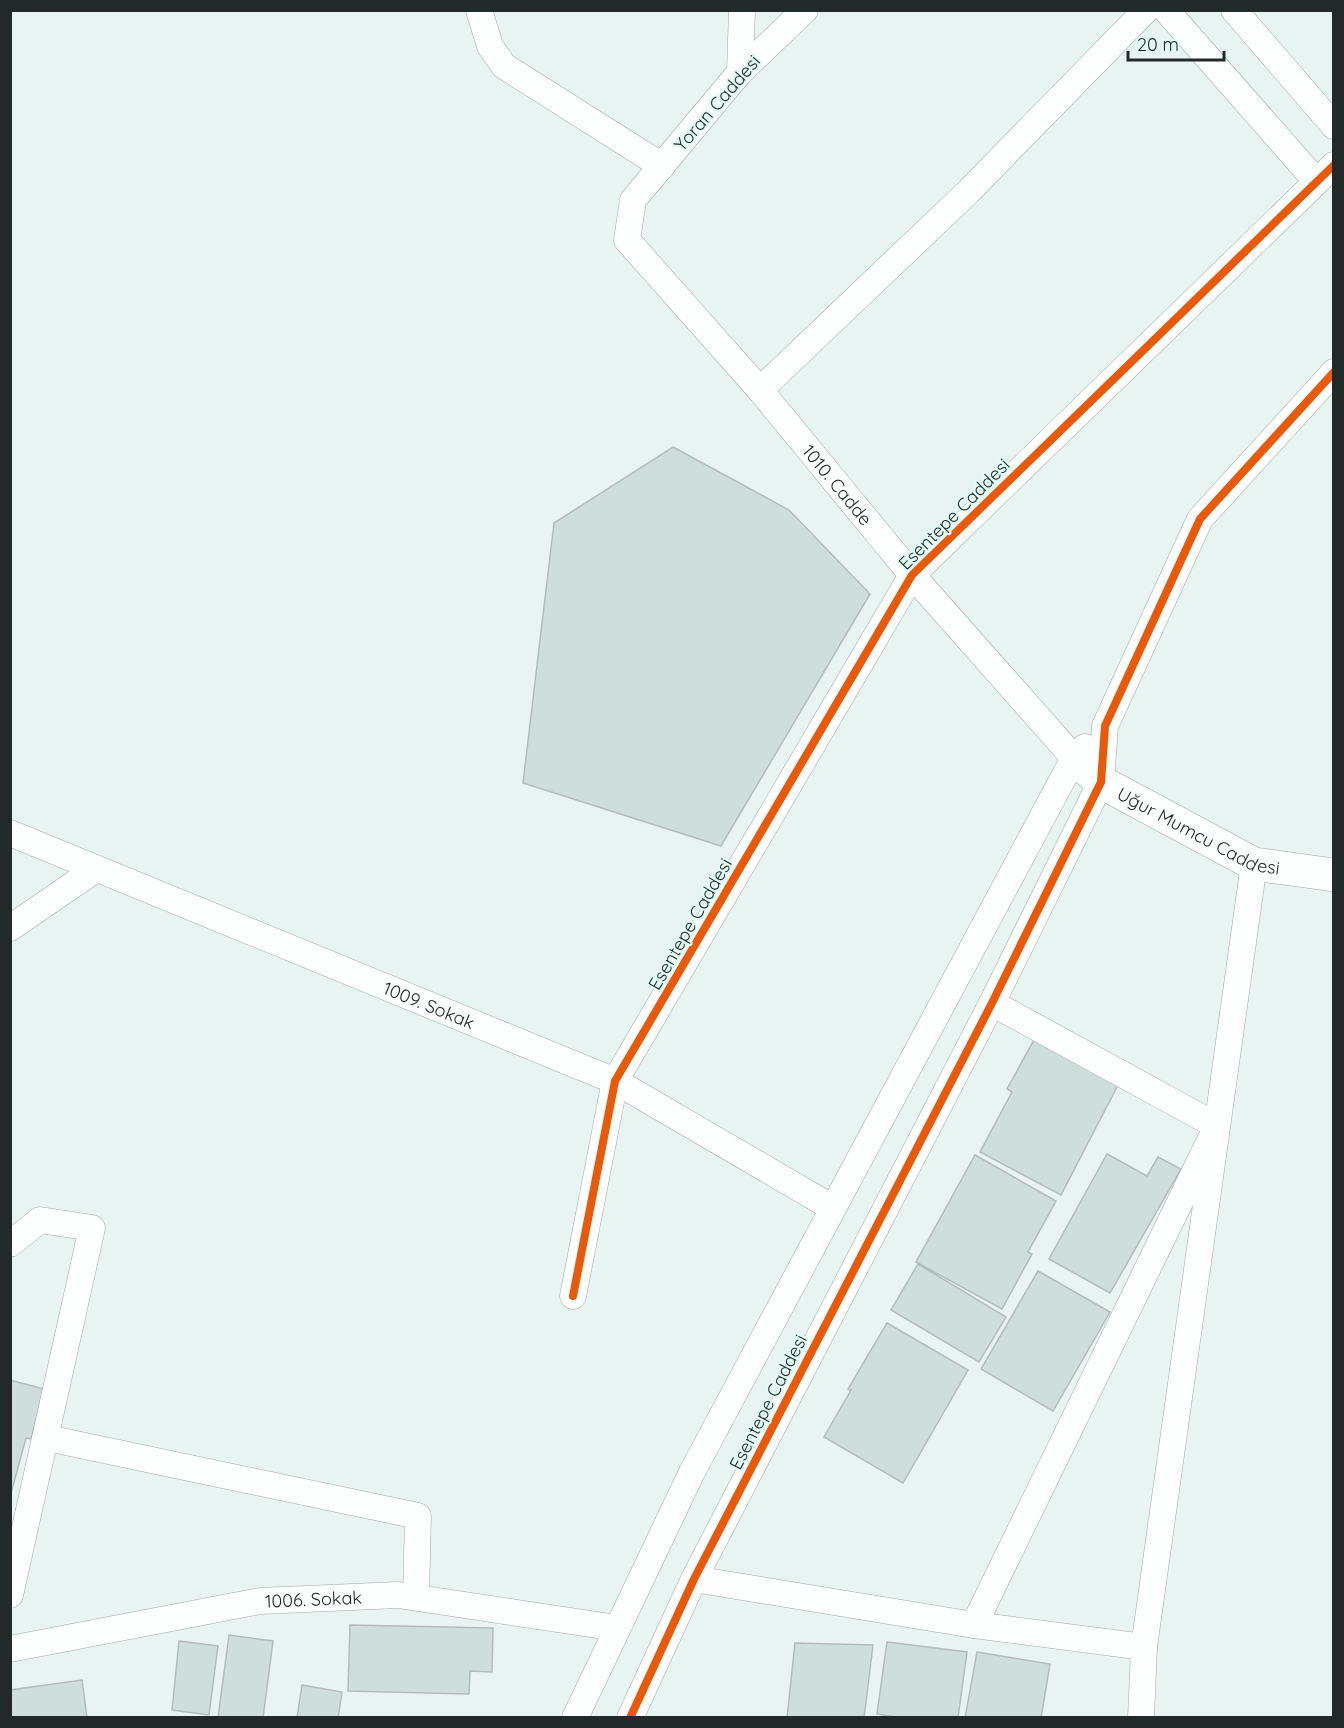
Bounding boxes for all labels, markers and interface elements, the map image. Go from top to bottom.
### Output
scale bar [1128,24,1224,62]
text: 20 m [1137,33,1179,56]
street label: Yoran Caddesi [669,50,765,156]
street label: 1010. Cadde [798,440,878,530]
street label: Esentepe Caddesi [893,453,1015,575]
street label: Uğur Mumcu Caddesi [1113,781,1281,879]
street label: Esentepe Caddesi [643,854,737,994]
street label: 1009. Sokak [380,976,478,1034]
street label: Esentepe Caddesi [724,1331,812,1473]
street label: 1006. Sokak [264,1585,362,1612]

